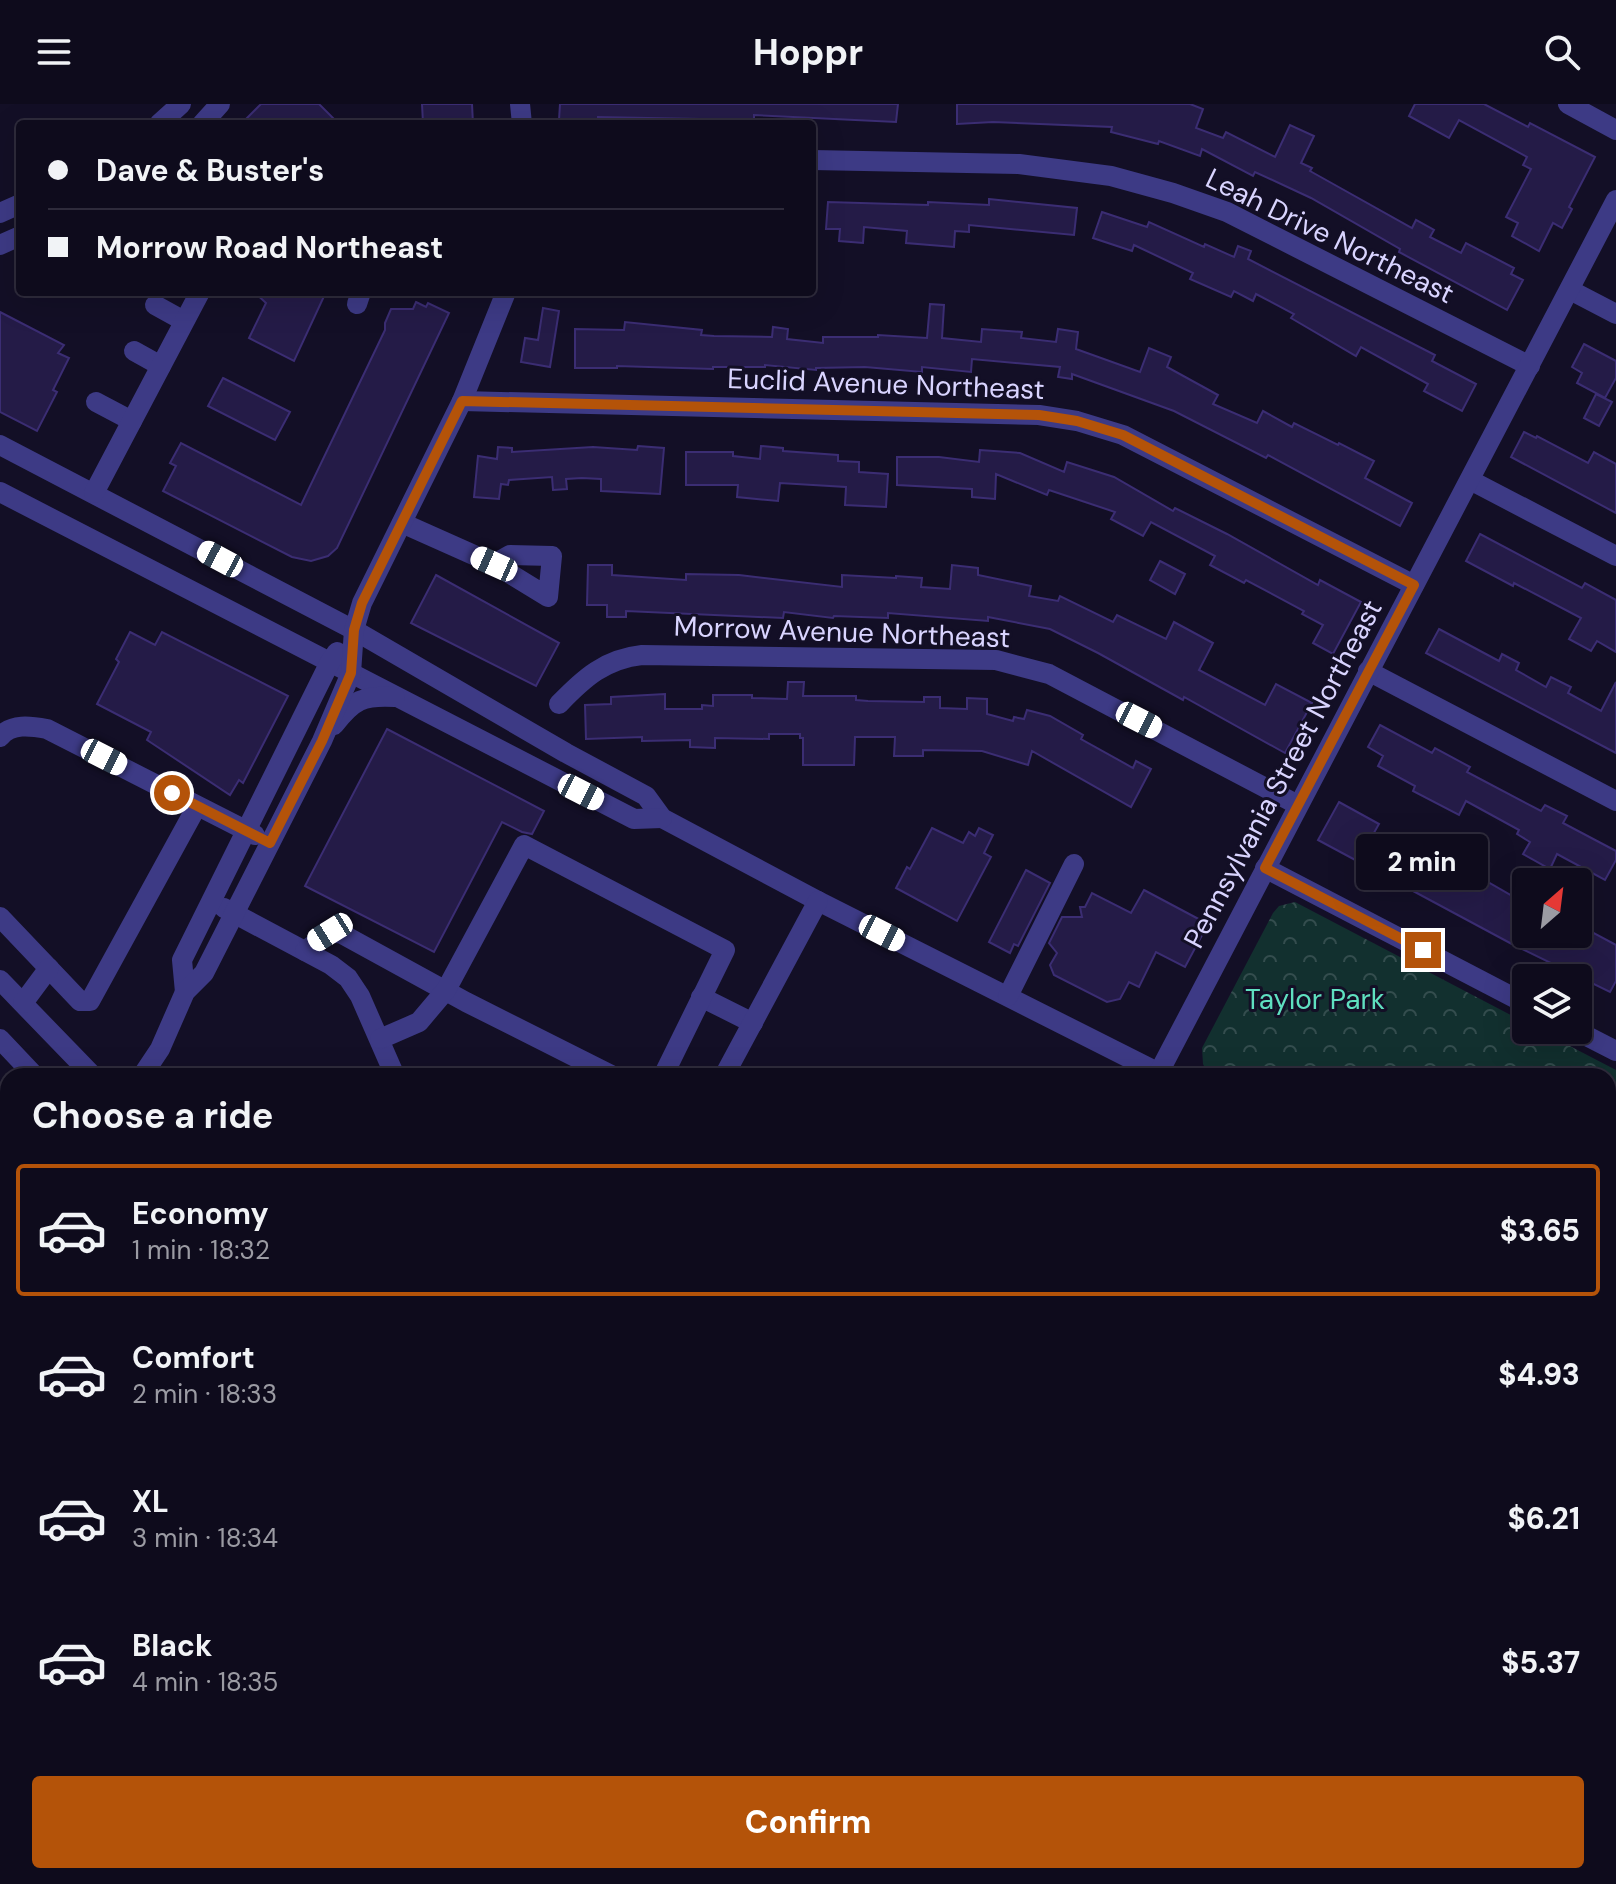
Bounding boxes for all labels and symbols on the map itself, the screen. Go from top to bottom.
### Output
street label: Leah Drive Northeast [1200,160,1460,312]
street label: Euclid Avenue Northeast [727,360,1045,408]
car [193,537,247,581]
car [467,543,521,585]
street label: Pennsylvania Street Northeast [1175,593,1391,955]
street label: Morrow Avenue Northeast [673,608,1011,656]
car [1112,698,1166,742]
car [77,735,131,779]
car [554,770,608,814]
route start [154,775,190,811]
callout: 2 min [1357,834,1489,890]
north arrow [1512,868,1592,948]
car [303,909,357,955]
car [855,911,909,955]
route end [1405,932,1441,968]
park label: Taylor Park [1245,981,1385,1018]

